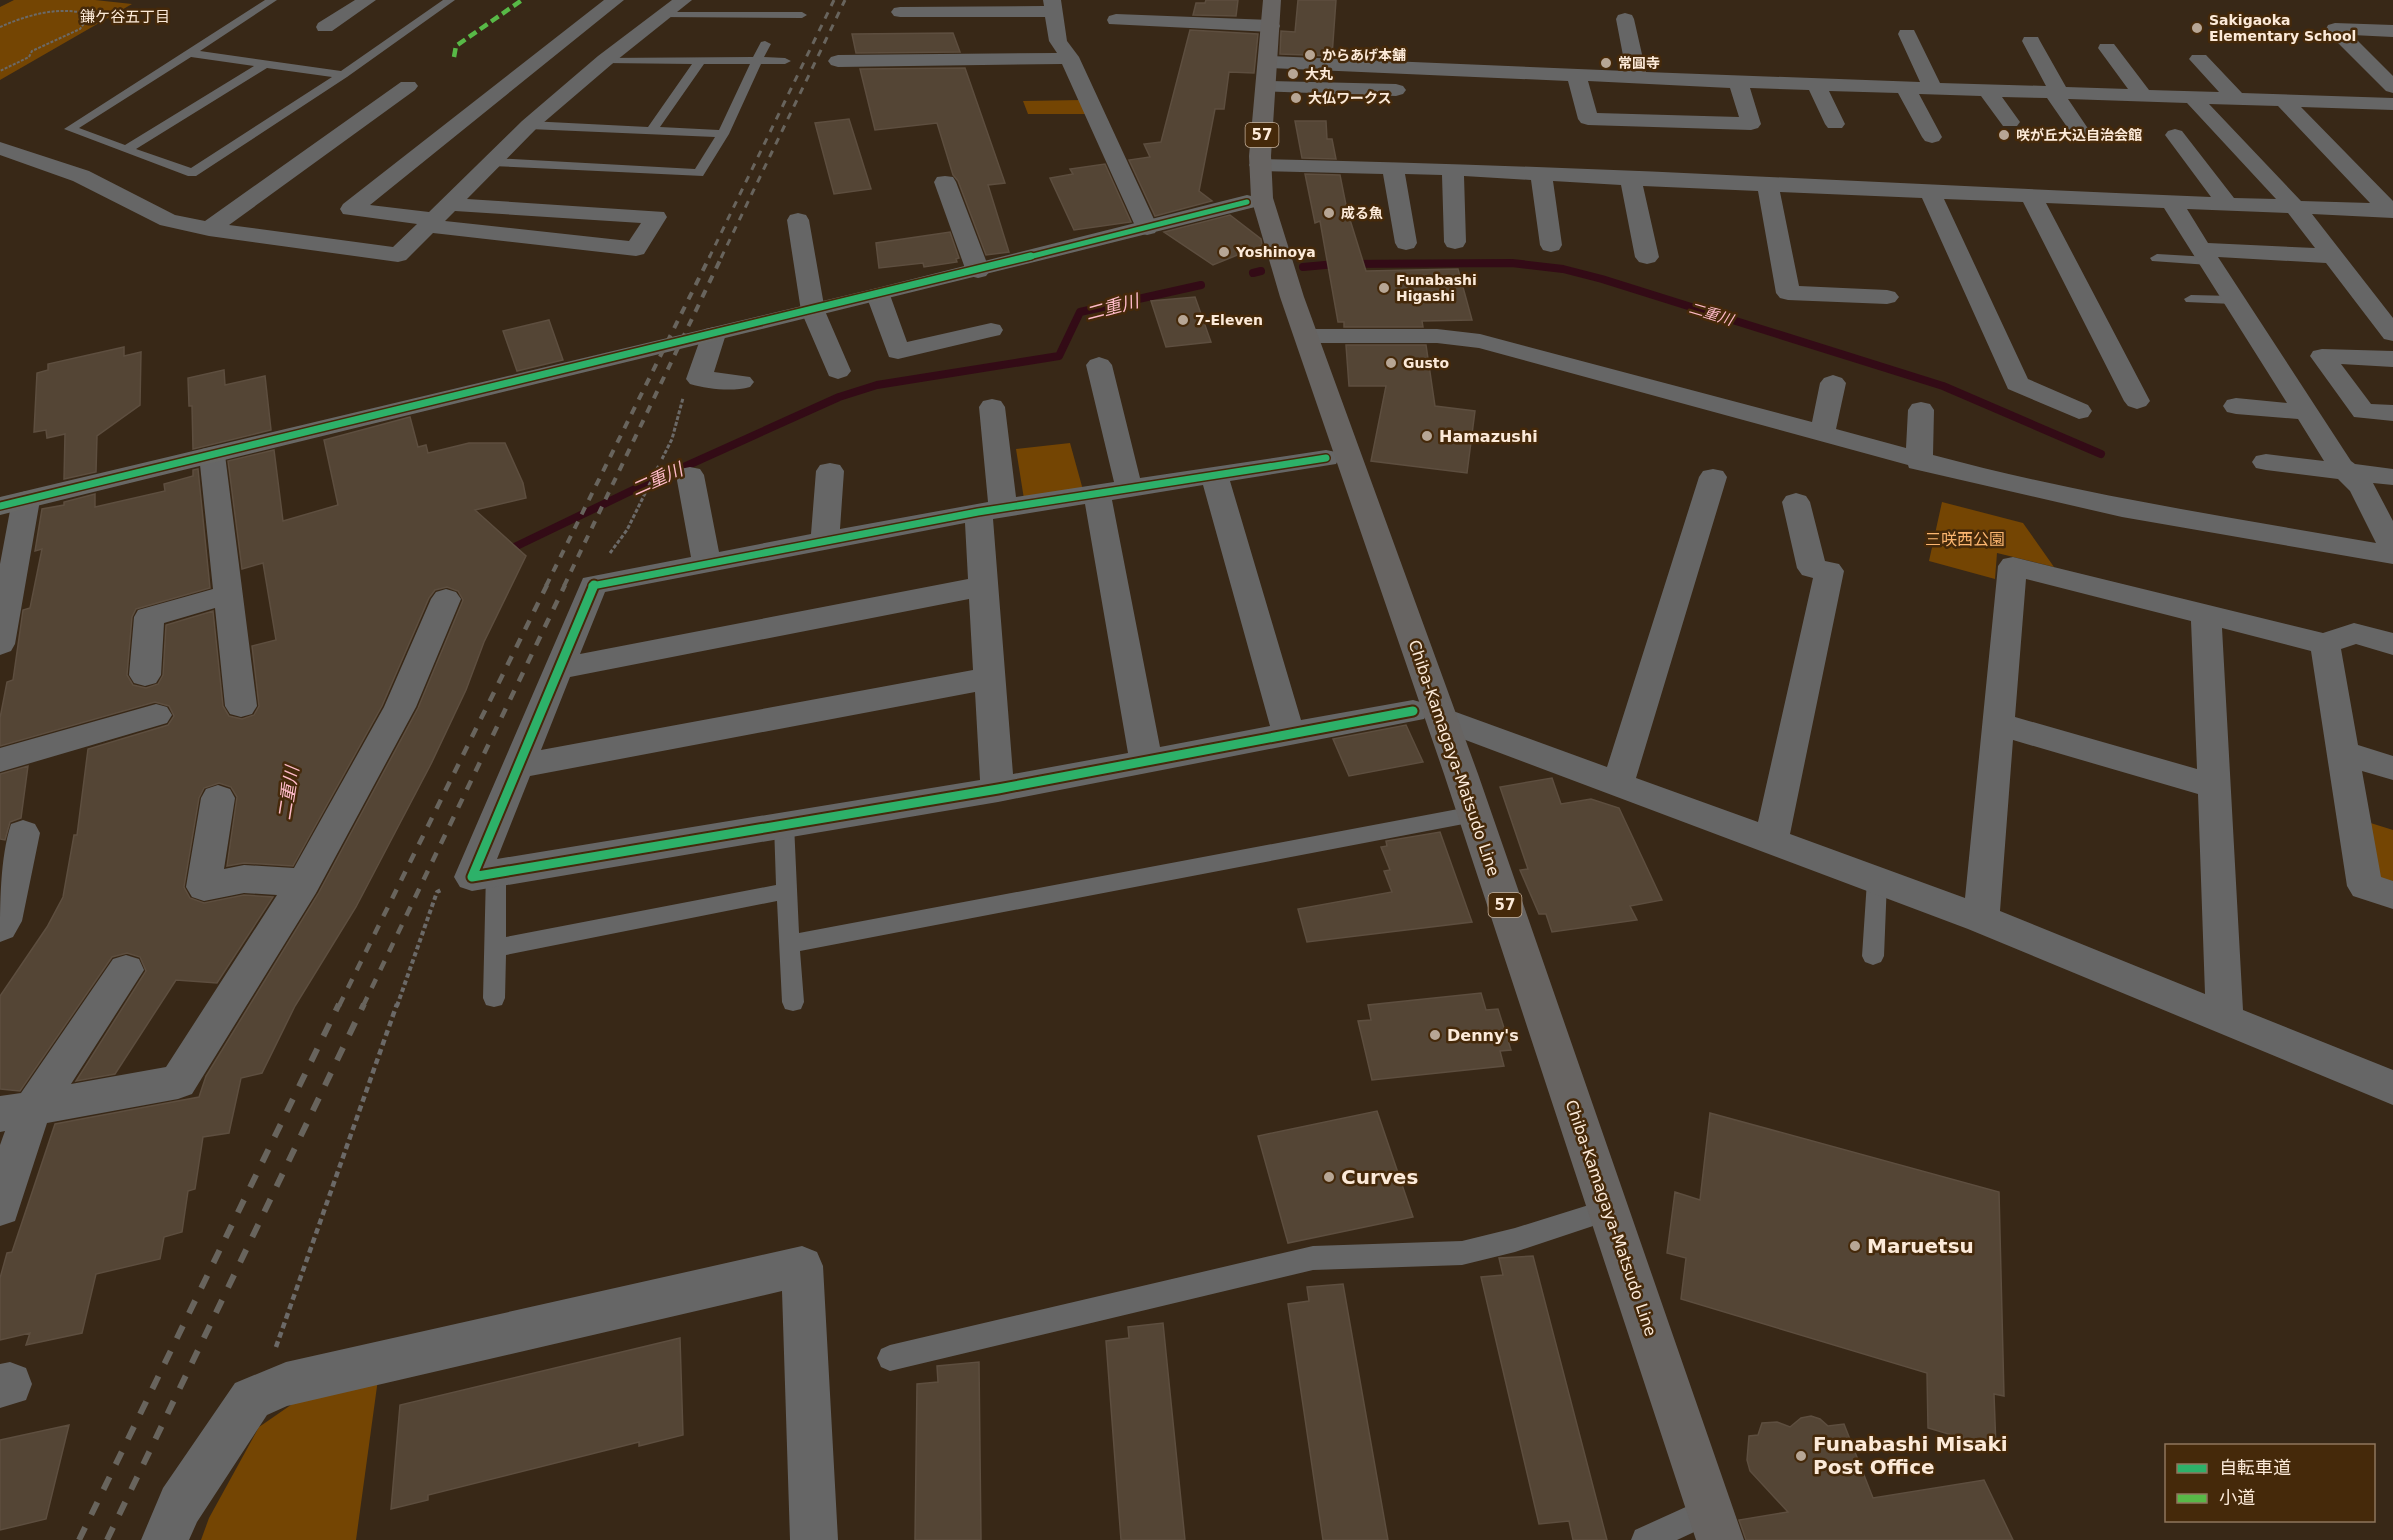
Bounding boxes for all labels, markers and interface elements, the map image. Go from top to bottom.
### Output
district label: 鎌ケ谷五丁目 [80,8,170,26]
place label: Sakigaoka Elementary School [2209,12,2356,44]
marker: Sakigaoka Elementary School [2190,21,2204,35]
place label: からあげ本舗 [1322,47,1406,63]
marker: からあげ本舗 [1303,48,1317,62]
place label: 常圓寺 [1618,55,1660,71]
marker: 常圓寺 [1599,56,1613,70]
place label: 大丸 [1305,66,1333,82]
marker: 大丸 [1286,67,1300,81]
place label: 大仏ワークス [1308,90,1392,106]
marker: 大仏ワークス [1289,91,1303,105]
road number: 57 [1246,123,1278,147]
place label: 咲が丘大込自治会館 [2016,127,2142,143]
marker: 咲が丘大込自治会館 [1997,128,2011,142]
place label: 成る魚 [1341,205,1383,221]
marker: 成る魚 [1322,206,1336,220]
place label: Yoshinoya [1235,244,1316,260]
marker: Yoshinoya [1217,245,1231,259]
place label: Funabashi Higashi [1396,272,1477,304]
marker: Funabashi Higashi [1377,281,1391,295]
water label: 二重川 [1083,289,1143,324]
water label: 二重川 [1687,299,1737,330]
place label: 7-Eleven [1195,312,1263,328]
marker: 7-Eleven [1176,313,1190,327]
place label: Gusto [1403,355,1449,371]
marker: Gusto [1384,356,1398,370]
place label: Hamazushi [1439,427,1538,446]
marker: Hamazushi [1420,429,1434,443]
water label: 二重川 [628,458,688,500]
park label: 三咲西公園 [1925,530,2005,549]
street label: Chiba-Kamagaya-Matsudo Line [1405,637,1503,879]
water label: 二重川 [273,763,303,821]
road number: 57 [1488,893,1522,917]
place label: Denny's [1447,1026,1519,1045]
marker: Denny's [1428,1028,1442,1042]
street label: Chiba-Kamagaya-Matsudo Line [1562,1097,1660,1339]
place label: Curves [1341,1165,1418,1189]
marker: Curves [1322,1170,1336,1184]
place label: Maruetsu [1867,1234,1974,1258]
marker: Maruetsu [1848,1239,1862,1253]
place label: Funabashi Misaki Post Office [1813,1432,2008,1479]
legend [2165,1444,2375,1522]
marker: Funabashi Misaki Post Office [1794,1449,1808,1463]
text: 自転車道 [2219,1457,2291,1478]
text: 小道 [2219,1487,2255,1508]

